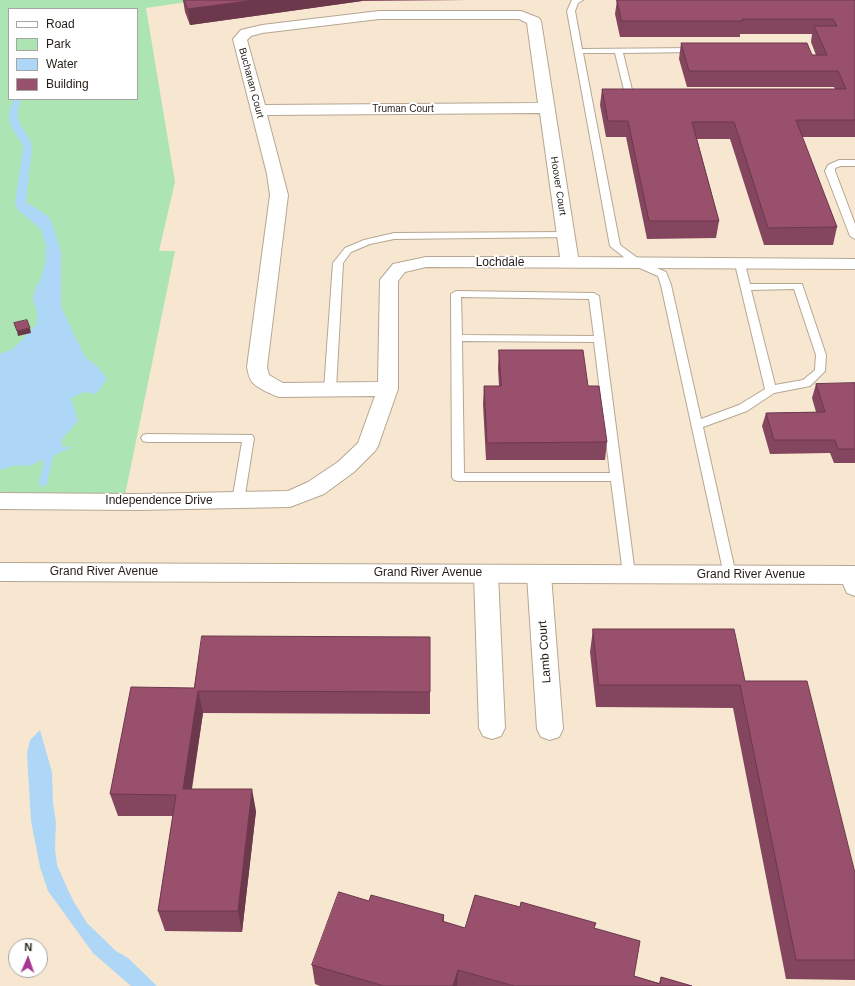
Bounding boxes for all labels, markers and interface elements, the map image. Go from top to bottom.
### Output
legend [8,8,138,100]
text: Road [46,17,75,31]
text: Park [46,37,71,51]
street label: Buchanan Court [236,47,266,119]
text: Water [46,57,78,71]
text: Building [46,77,89,91]
street label: Truman Court [372,103,434,115]
street label: Hoover Court [547,156,569,216]
street label: Lochdale [476,256,524,270]
street label: Independence Drive [105,494,213,508]
street label: Grand River Avenue [50,565,158,579]
street label: Grand River Avenue [374,566,482,580]
street label: Grand River Avenue [697,568,805,582]
street label: Lamb Court [536,620,554,684]
north arrow [8,938,48,978]
text: N [24,941,33,953]

